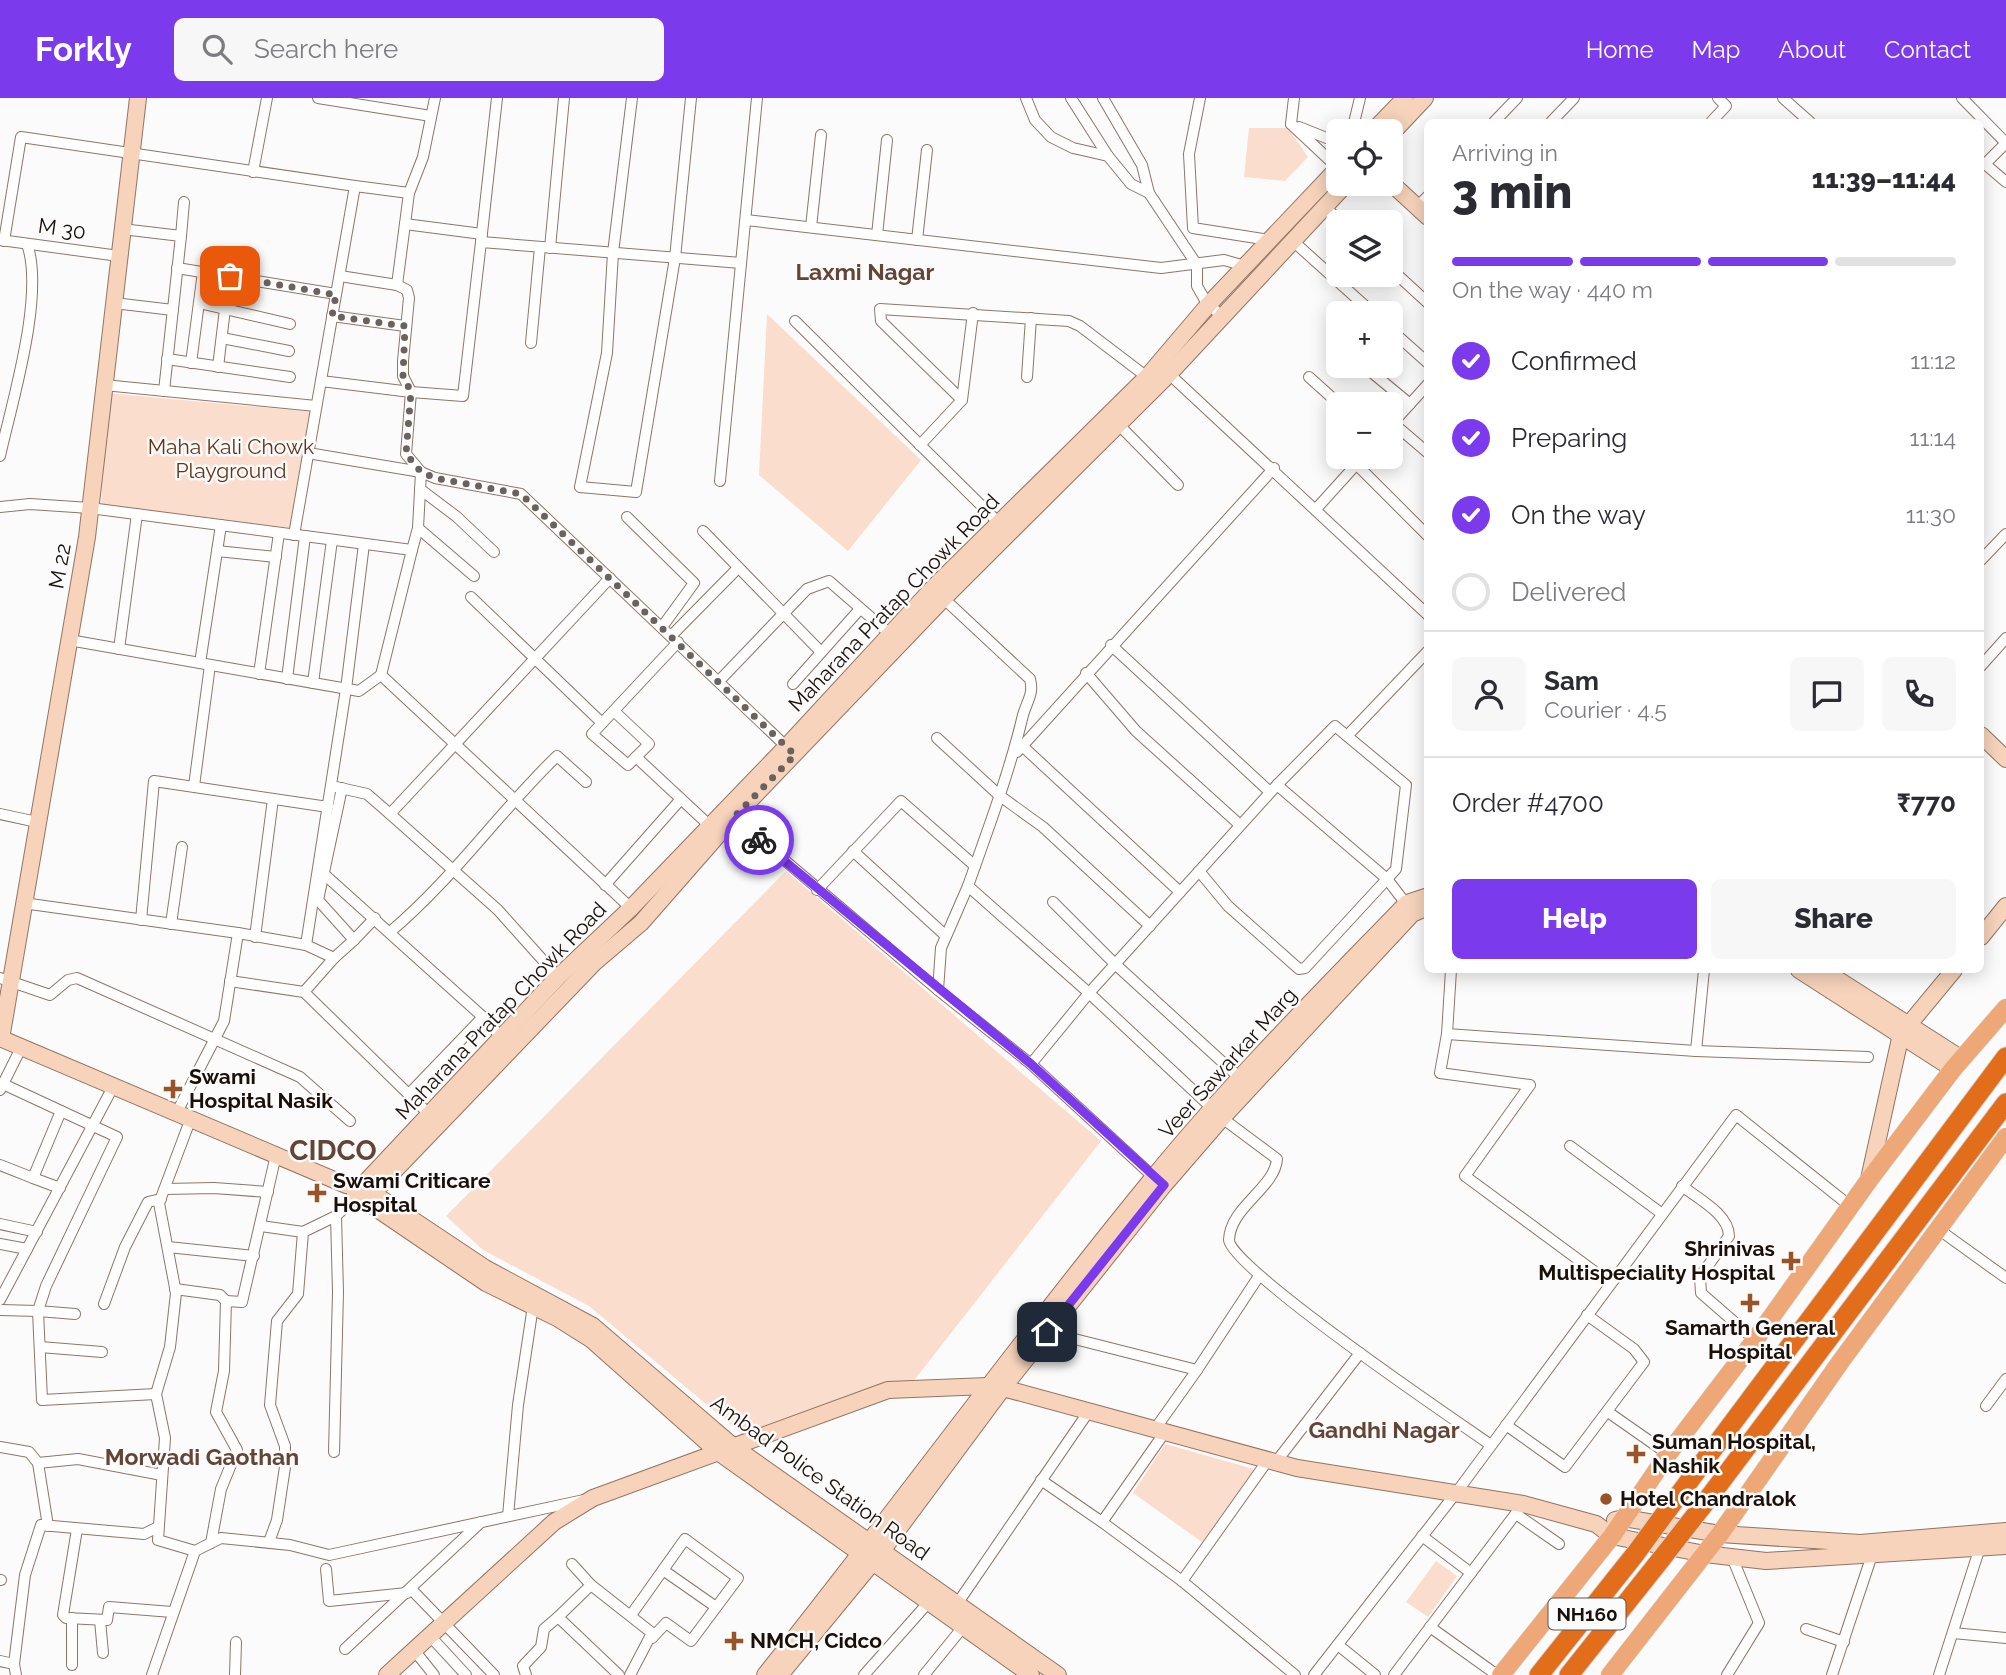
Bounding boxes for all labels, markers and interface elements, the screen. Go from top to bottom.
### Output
search box [174,18,664,81]
text: Forkly [35,30,132,69]
icon: search [198,30,236,68]
text: Search here [254,34,398,64]
text: Home [1586,35,1654,64]
text: Map [1692,35,1740,64]
text: About [1778,35,1846,64]
text: Contact [1884,35,1971,64]
map controls [1326,119,1403,469]
button: locate [1326,119,1403,196]
text: Arriving in [1452,139,1558,166]
text: 11:39–11:44 [1812,164,1956,194]
text: 3 min [1452,165,1572,219]
button: layers [1326,210,1403,287]
street label: M 30 [37,213,87,244]
pin [200,246,260,306]
icon: bag [211,257,249,295]
district label: Laxmi Nagar [796,258,935,285]
text: On the way · 440 m [1452,276,1653,303]
button: + [1326,301,1403,378]
icon: check [1452,342,1490,380]
text: Confirmed [1511,346,1637,376]
text: 11:12 [1910,347,1956,374]
button: − [1326,392,1403,469]
icon: check [1452,419,1490,457]
text: Preparing [1511,423,1627,453]
text: 11:14 [1910,424,1956,451]
park label: Maha Kali Chowk Playground [148,434,314,483]
street label: Maharana Pratap Chowk Road [783,489,1004,717]
icon: check [1452,496,1490,534]
text: On the way [1511,500,1646,530]
text: 11:30 [1906,501,1956,528]
street label: M 22 [43,541,76,591]
text: Delivered [1511,577,1626,607]
button: person [1452,657,1526,731]
button: chat [1790,657,1864,731]
button: phone [1882,657,1956,731]
text: Sam [1544,666,1599,696]
text: Courier · 4.5 [1544,696,1667,723]
text: Order #4700 [1452,788,1604,818]
text: ₹770 [1897,788,1956,818]
courier [724,805,794,875]
icon: bike [740,821,778,859]
button: Help [1452,879,1697,959]
button: Share [1711,879,1956,959]
street label: Maharana Pratap Chowk Road [390,897,611,1125]
street label: Veer Sawarkar Marg [1154,982,1302,1143]
place label: Swami Hospital Nasik [189,1064,333,1113]
marker: Swami Hospital Nasik [163,1079,183,1099]
district label: CIDCO [289,1134,377,1167]
place label: Swami Criticare Hospital [333,1168,491,1217]
marker: Swami Criticare Hospital [307,1183,327,1203]
place label: Shrinivas Multispeciality Hospital [1538,1236,1775,1285]
marker: Shrinivas Multispeciality Hospital [1781,1251,1801,1271]
marker: Samarth General Hospital [1740,1293,1760,1313]
pin [1017,1302,1077,1362]
icon: home [1028,1313,1066,1351]
place label: Samarth General Hospital [1665,1315,1835,1364]
street label: Ambad Police Station Road [706,1390,934,1565]
district label: Gandhi Nagar [1308,1416,1460,1443]
place label: Suman Hospital, Nashik [1652,1429,1816,1478]
district label: Morwadi Gaothan [105,1443,299,1470]
marker: Suman Hospital, Nashik [1626,1444,1646,1464]
place label: Hotel Chandralok [1620,1486,1797,1511]
marker: Hotel Chandralok [1598,1491,1614,1507]
road number: NH160 [1548,1598,1626,1630]
place label: NMCH, Cidco [750,1628,882,1653]
marker: NMCH, Cidco [724,1631,744,1651]

